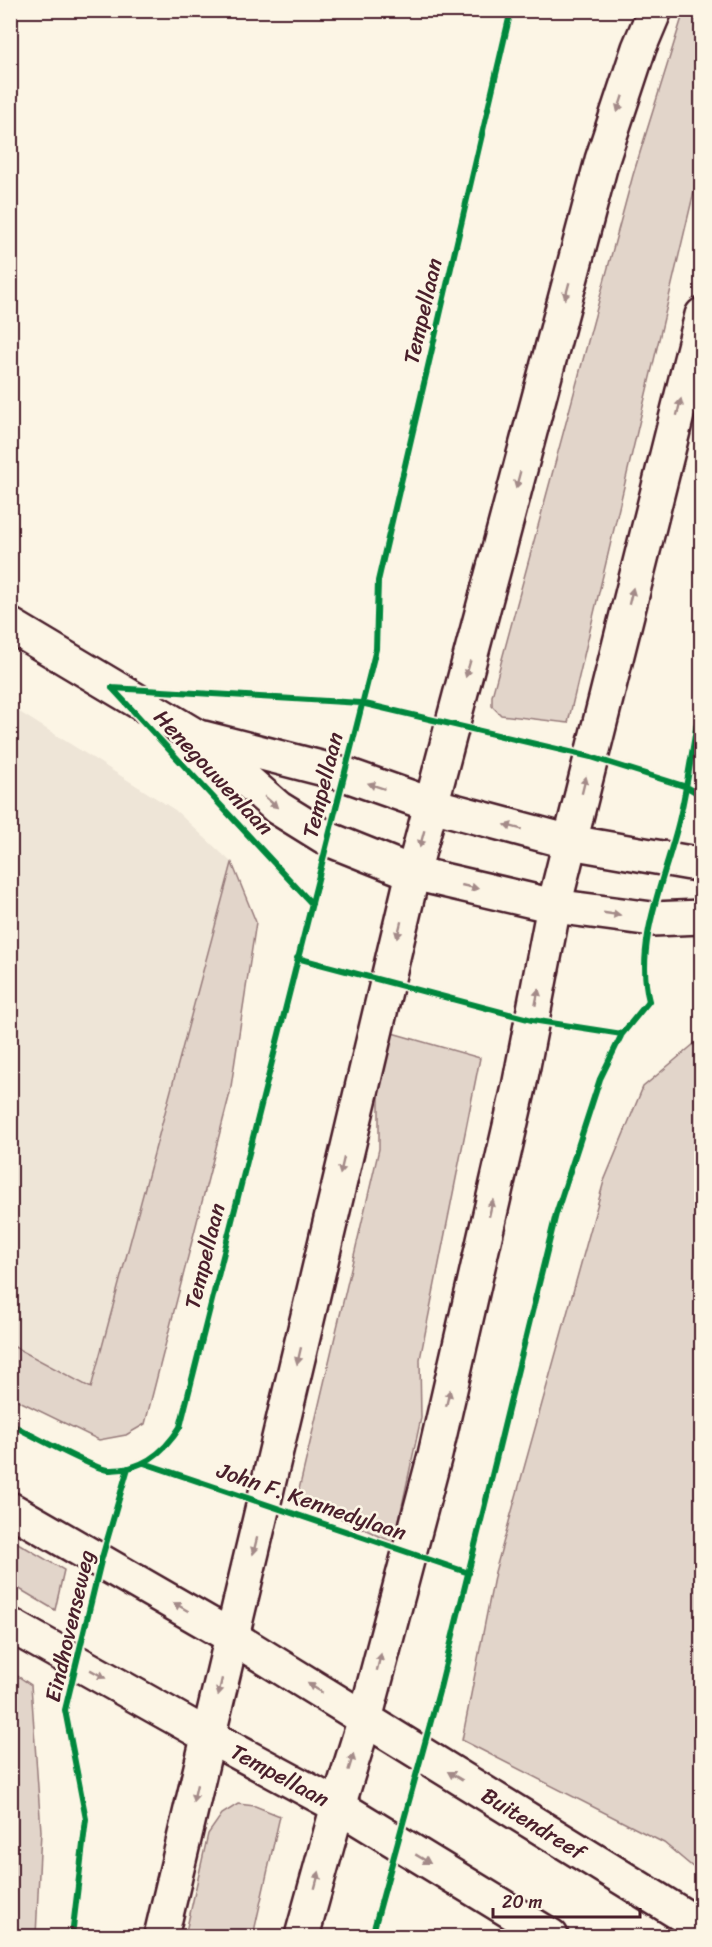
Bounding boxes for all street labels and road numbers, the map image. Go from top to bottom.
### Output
street label: Tempellaan [391,254,454,368]
street label: Henegouwenlaan [144,700,283,845]
street label: Tempellaan [291,728,354,842]
street label: Tempellaan [173,1199,236,1313]
street label: John F. Kennedylaan [211,1451,412,1552]
street label: Eindhovenseweg [33,1546,106,1706]
street label: Tempellaan [223,1733,337,1818]
street label: Buitendreef [473,1776,595,1872]

